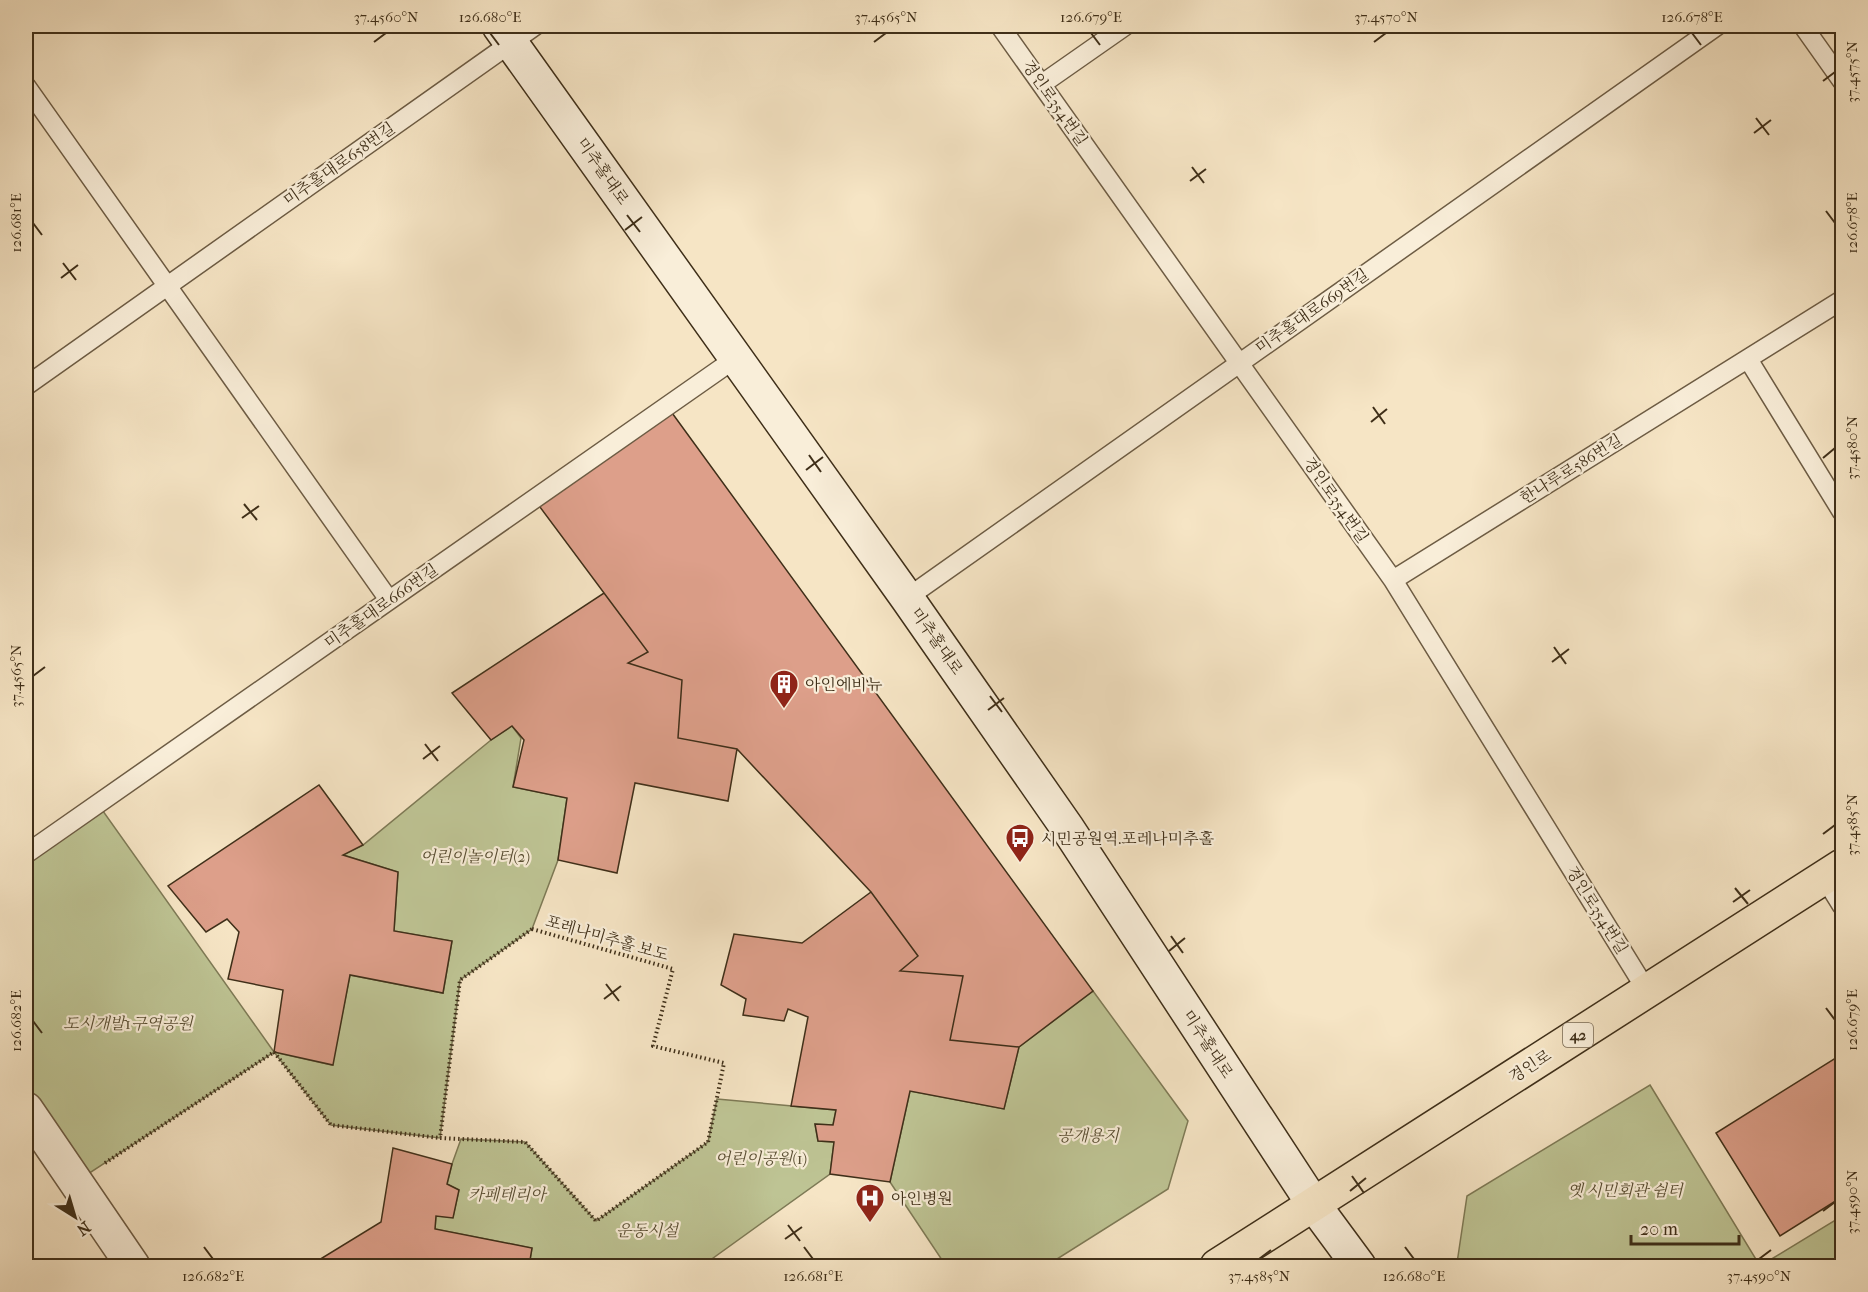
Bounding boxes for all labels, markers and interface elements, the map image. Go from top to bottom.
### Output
text: 37.4560°N [354,8,419,26]
text: 126.680°E [459,8,521,26]
text: 37.4565°N [855,8,918,26]
text: 126.679°E [1060,8,1122,26]
text: 37.4570°N [1354,8,1418,26]
text: 126.678°E [1661,8,1723,26]
text: 37.4575°N [1843,40,1861,103]
street label: 경인로354번길 [1018,57,1092,149]
street label: 미추홀대로658번길 [280,118,398,210]
street label: 미추홀대로 [573,134,633,209]
text: 126.678°E [1843,192,1861,254]
text: 126.681°E [7,193,25,253]
street label: 미추홀대로669번길 [1252,265,1372,357]
text: 37.4580°N [1843,415,1861,480]
street label: 한나루로586번길 [1517,430,1625,508]
street label: 경인로354번길 [1299,454,1373,546]
street label: 미추홀대로666번길 [321,560,441,652]
street label: 미추홀대로 [907,604,967,679]
text: 37.4565°N [7,644,25,707]
building icon: 아인에비뉴 [768,668,800,710]
place label: 아인에비뉴 [805,675,883,694]
text: 37.4585°N [1843,793,1861,856]
bus stop icon: 시민공원역.포레나미추홀 [1004,822,1036,864]
place label: 시민공원역.포레나미추홀 [1041,829,1214,848]
park label: 어린이놀이터(2) [420,847,530,866]
street label: 경인로354번길 [1562,862,1632,958]
street label: 포레나미추홀 보도 [543,911,671,965]
text: 126.679°E [1843,989,1861,1051]
text: 126.682°E [7,990,25,1052]
street label: 미추홀대로 [1179,1006,1237,1082]
park label: 도시개발1구역공원 [63,1014,194,1033]
road number: 42 [1563,1023,1593,1047]
street label: 경인로 [1505,1045,1555,1087]
park label: 공개용지 [1057,1126,1120,1145]
park label: 어린이공원(1) [715,1149,807,1168]
text: 37.4590°N [1843,1169,1861,1234]
park label: 옛 시민회관 쉼터 [1567,1181,1684,1200]
hospital icon: 아인병원 [854,1182,886,1224]
park label: 카페테리아 [468,1185,548,1204]
north arrow [45,1187,105,1247]
place label: 아인병원 [891,1189,953,1208]
scale bar [1631,1208,1739,1246]
text: N [72,1217,94,1240]
text: 20 m [1640,1219,1678,1240]
park label: 운동시설 [616,1221,679,1240]
text: 126.682°E [182,1267,244,1285]
text: 126.681°E [783,1267,843,1285]
text: 37.4585°N [1228,1267,1291,1285]
text: 126.680°E [1383,1267,1445,1285]
text: 37.4590°N [1727,1267,1792,1285]

